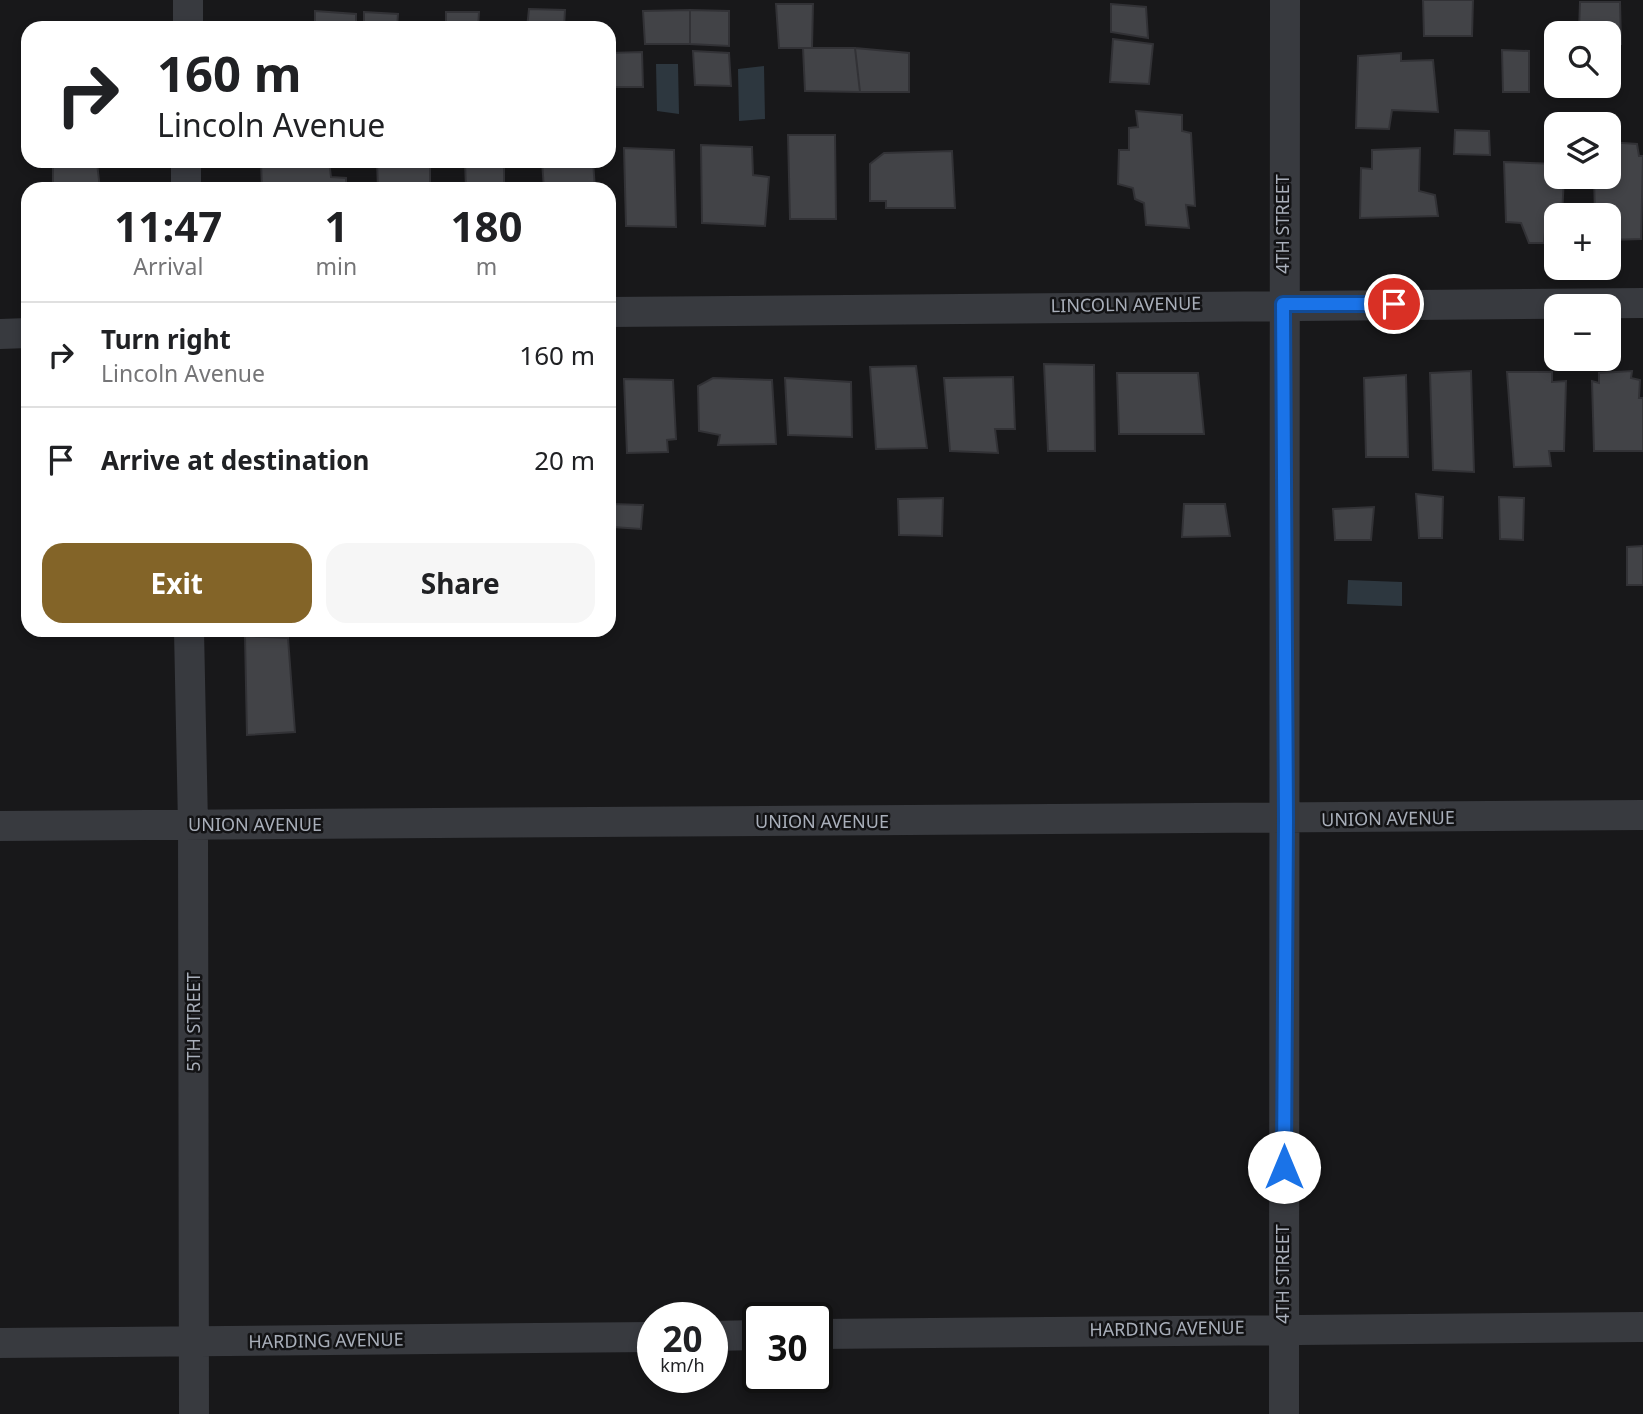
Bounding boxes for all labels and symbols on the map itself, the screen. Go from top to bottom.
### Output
street label: 4TH STREET [1270,174,1294,274]
pin [1364,274,1424,334]
street label: LINCOLN AVENUE [1051,291,1201,317]
street label: UNION AVENUE [1321,805,1455,831]
street label: UNION AVENUE [755,809,889,833]
street label: UNION AVENUE [188,812,322,836]
street label: 5TH STREET [181,972,205,1072]
position arrow [1247,1130,1321,1204]
street label: 4TH STREET [1270,1224,1294,1324]
speed limit sign: 30 [742,1302,833,1393]
street label: HARDING AVENUE [1089,1315,1245,1341]
street label: HARDING AVENUE [248,1327,404,1353]

